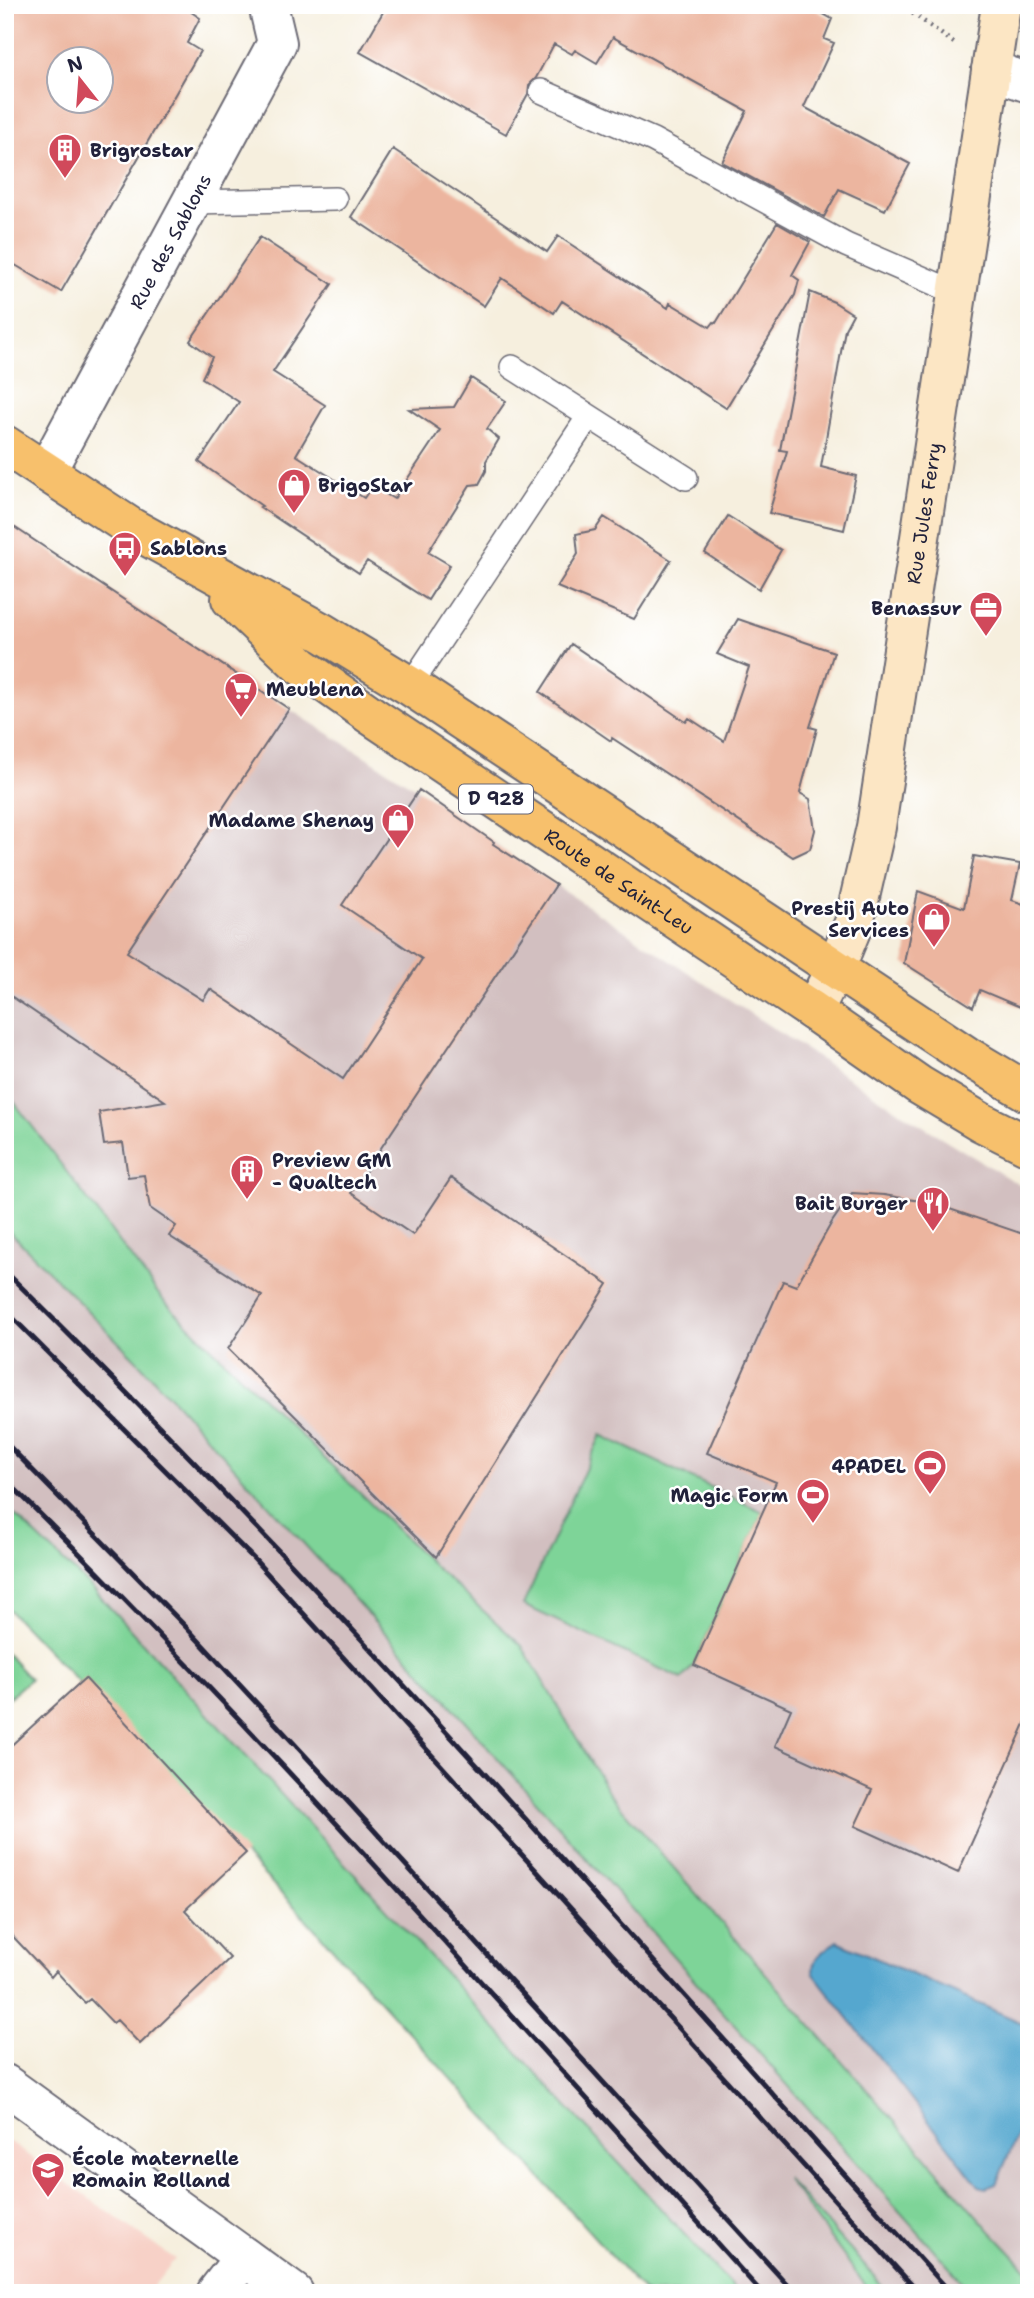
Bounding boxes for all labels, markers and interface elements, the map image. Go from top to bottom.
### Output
north arrow [46,46,116,116]
text: N [64,50,86,78]
building icon: Brigrostar [46,131,84,180]
place label: Brigrostar [90,138,194,163]
street label: Rue des Sablons [124,169,217,313]
street label: Rue Jules Ferry [901,441,947,586]
shop icon: BrigoStar [275,466,313,515]
place label: BrigoStar [318,473,413,498]
bus stop icon: Sablons [106,529,144,578]
place label: Sablons [150,536,227,561]
office icon: Benassur [967,589,1005,638]
place label: Benassur [871,596,962,621]
supermarket icon: Meublena [222,670,260,719]
place label: Meublena [266,677,364,702]
road number: D 928 [459,784,533,814]
shop icon: Madame Shenay [379,801,417,850]
place label: Madame Shenay [208,808,374,833]
street label: Route de Saint-Leu [540,822,698,940]
place label: Prestij Auto Services [791,896,909,943]
shop icon: Prestij Auto Services [915,900,953,949]
place label: Preview GM - Qualtech [272,1148,392,1195]
building icon: Preview GM - Qualtech [228,1152,266,1201]
restaurant icon: Bait Burger [914,1184,952,1233]
place label: Bait Burger [795,1191,908,1216]
sports icon: 4PADEL [911,1447,949,1496]
place label: 4PADEL [831,1454,906,1479]
sports icon: Magic Form [794,1476,832,1525]
place label: Magic Form [670,1483,788,1508]
place label: École maternelle Romain Rolland [72,2145,239,2193]
school or university icon: École maternelle Romain Rolland [29,2150,67,2199]

